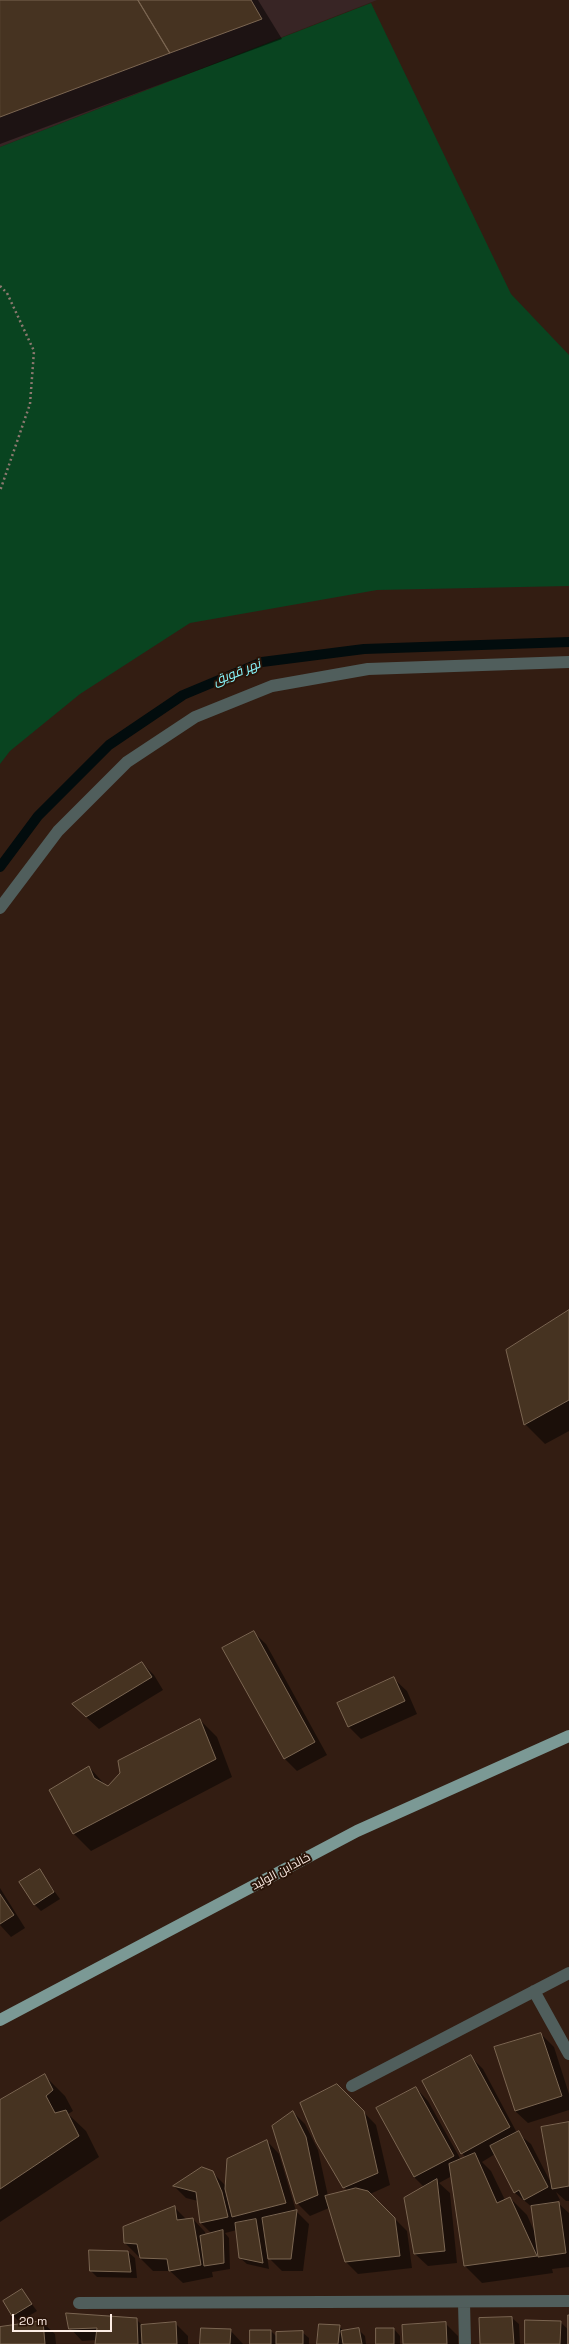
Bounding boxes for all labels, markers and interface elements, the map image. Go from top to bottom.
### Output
water label: نهر قويق [211,656,263,690]
street label: خالدابن الوليد [249,1850,313,1894]
scale bar [14,2306,114,2332]
text: 20 m [19,2313,47,2329]

